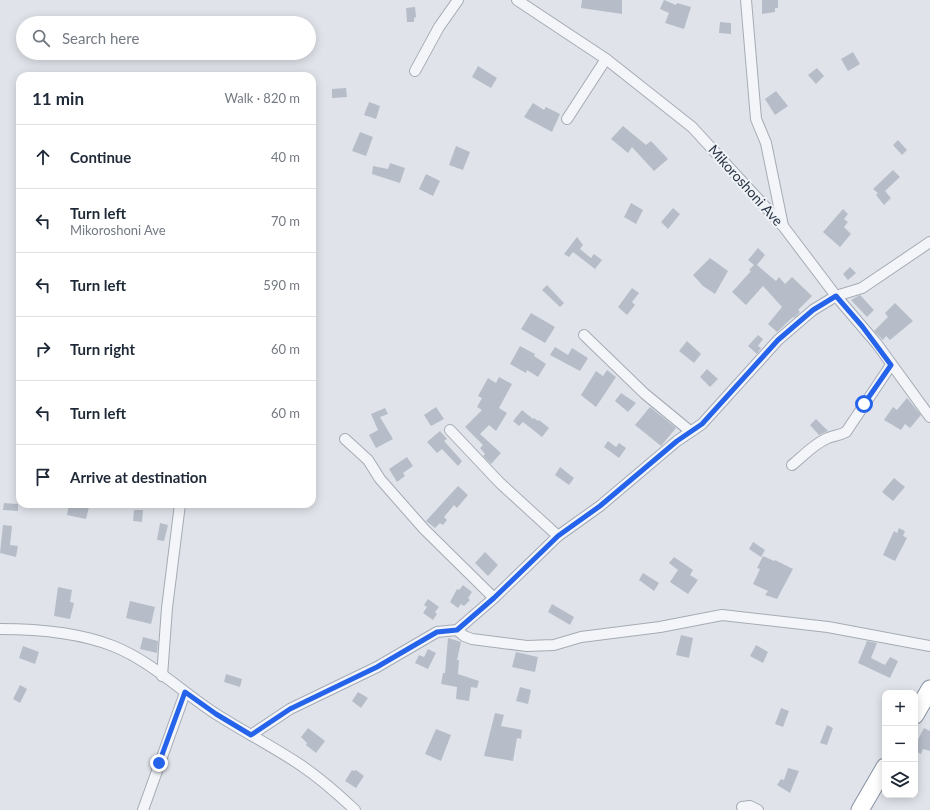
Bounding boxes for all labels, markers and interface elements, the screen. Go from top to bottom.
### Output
search box [16,16,316,60]
icon: search [30,27,52,49]
text: Search here [62,29,139,47]
text: 11 min [32,88,84,109]
text: Walk · 820 m [224,90,300,106]
street label: Mikoroshoni Ave [705,141,787,229]
icon: ahead [32,146,54,168]
text: Continue [70,148,131,166]
text: 40 m [271,149,300,165]
text: Turn left [70,204,126,222]
icon: left [32,210,54,232]
text: 70 m [271,213,300,229]
text: Mikoroshoni Ave [70,222,166,238]
icon: left [32,274,54,296]
text: Turn left [70,276,126,294]
text: 590 m [263,277,300,293]
icon: right [32,338,54,360]
text: Turn right [70,340,135,358]
text: 60 m [271,341,300,357]
route start [855,395,873,413]
icon: left [32,402,54,424]
text: Turn left [70,404,126,422]
text: 60 m [271,405,300,421]
icon: arrive [32,466,54,488]
text: Arrive at destination [70,468,207,486]
map controls [882,690,918,798]
button: + [882,690,918,726]
button: − [882,726,918,762]
route end [150,754,168,772]
button: layers [882,762,918,798]

